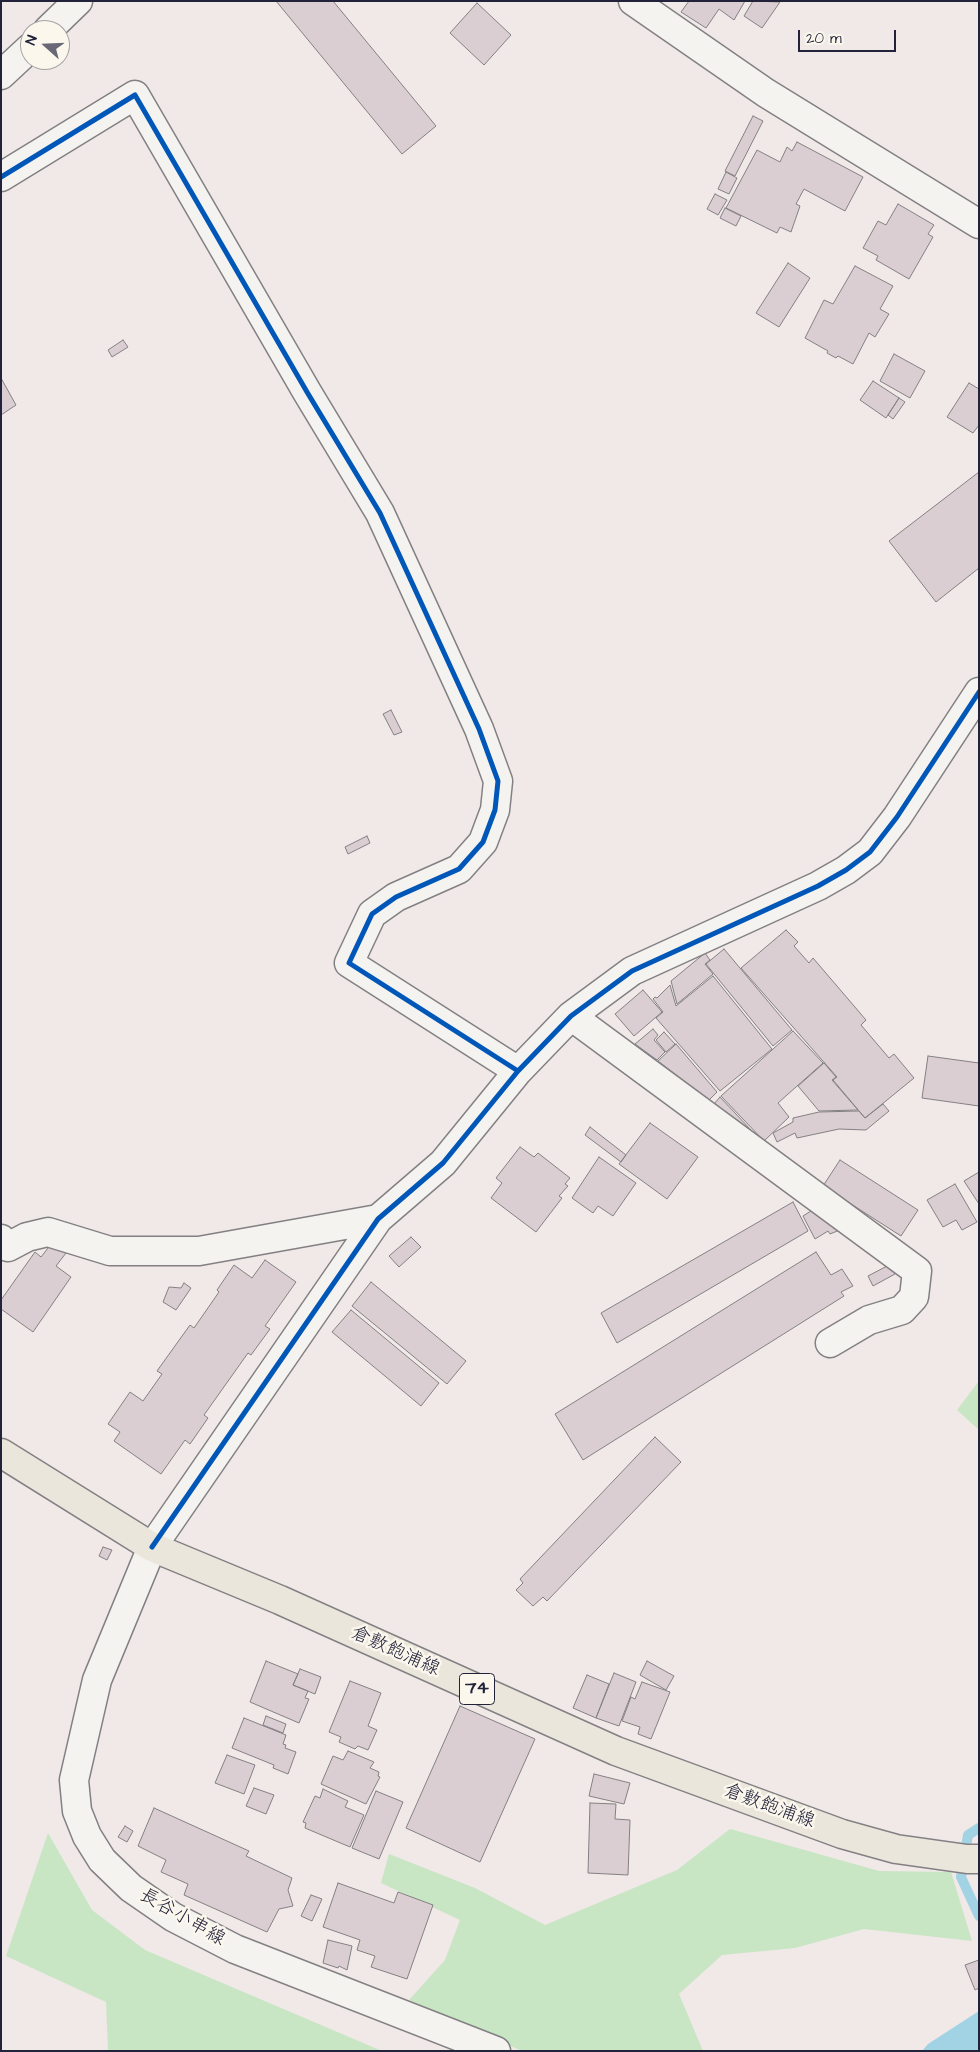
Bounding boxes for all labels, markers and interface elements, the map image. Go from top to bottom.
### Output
north arrow [20,20,70,70]
scale bar [800,20,898,52]
text: 20 m [806,28,842,49]
text: N [21,33,43,48]
street label: 倉敷飽浦線 [347,1622,443,1682]
road number: 74 [460,1674,494,1705]
street label: 倉敷飽浦線 [720,1780,818,1834]
street label: 長谷小串線 [135,1884,229,1952]

